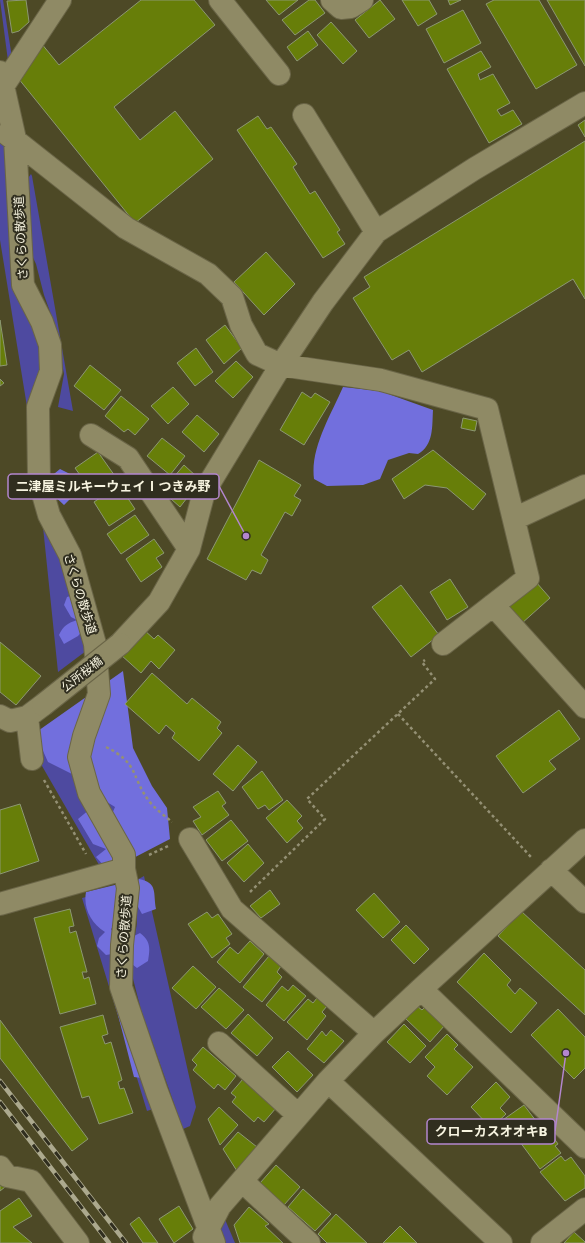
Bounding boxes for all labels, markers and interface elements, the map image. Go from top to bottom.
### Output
street label: さくらの散歩道 [10,196,31,280]
callout: 二津屋ミルキーウェイⅠつきみ野 [8,474,219,499]
text: 二津屋ミルキーウェイⅠつきみ野 [15,477,211,496]
street label: さくらの散歩道 [60,551,101,637]
street label: 公所桜橋 [58,652,106,695]
street label: さくらの散歩道 [112,894,135,979]
callout: クローカスオオキB [427,1119,555,1144]
text: クローカスオオキB [435,1122,548,1141]

